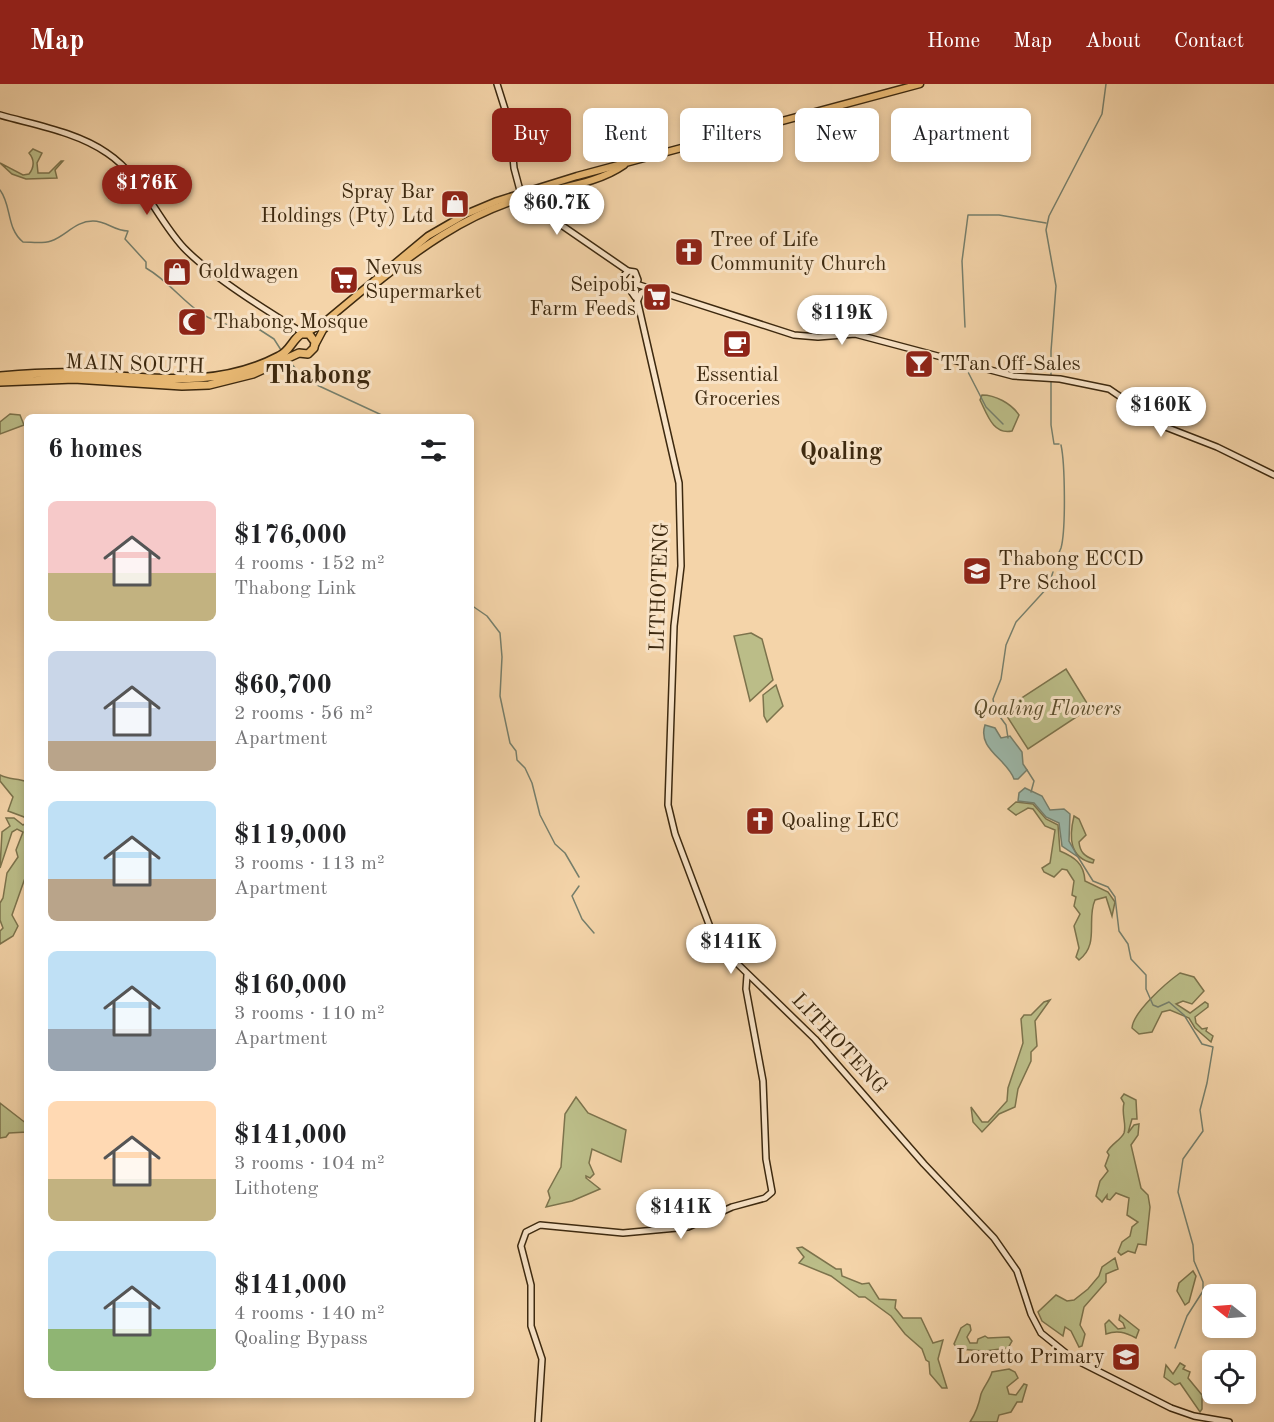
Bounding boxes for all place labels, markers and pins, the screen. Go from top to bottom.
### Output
pin: $176K [105,165,189,216]
place label: Spray Bar Holdings (Pty) Ltd [260,182,434,227]
pin: $60.7K [508,185,606,236]
shop icon: Spray Bar Holdings (Pty) Ltd [439,188,471,220]
place label: Tree of Life Community Church [710,230,886,275]
church icon: Tree of Life Community Church [673,236,705,268]
shop icon: Goldwagen [161,256,193,288]
place label: Nevus Supermarket [365,258,482,303]
place label: Goldwagen [198,262,299,283]
supermarket icon: Nevus Supermarket [328,264,360,296]
place label: Seipobi Farm Feeds [530,275,636,320]
supermarket icon: Seipobi Farm Feeds [641,281,673,313]
pin: $119K [800,295,884,346]
mosque icon: Thabong Mosque [176,306,208,338]
place label: Thabong Mosque [213,312,368,333]
cafe icon: Essential Groceries [721,328,753,360]
bar icon: TTan Off-Sales [903,348,935,380]
place label: TTan Off-Sales [940,354,1081,375]
place label: Essential Groceries [694,365,780,410]
pin: $160K [1119,387,1203,438]
place label: Thabong ECCD Pre School [998,549,1144,594]
school or university icon: Thabong ECCD Pre School [961,555,993,587]
church icon: Qoaling LEC [744,805,776,837]
place label: Qoaling LEC [781,811,899,832]
pin: $141K [689,924,773,975]
pin: $141K [639,1189,723,1240]
school or university icon: Loretto Primary [1110,1341,1142,1373]
place label: Loretto Primary [956,1347,1105,1368]

